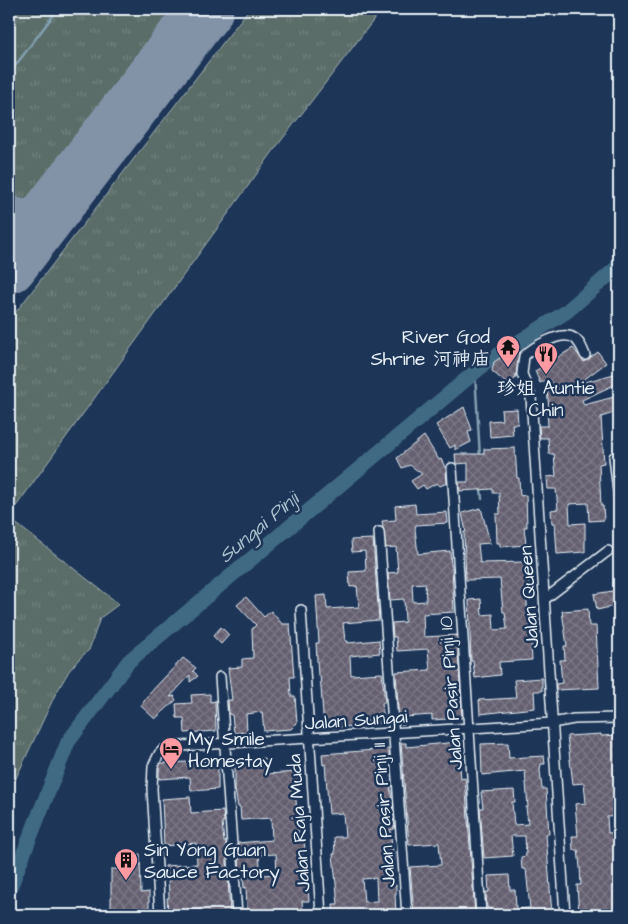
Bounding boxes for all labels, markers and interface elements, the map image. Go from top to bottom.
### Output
place label: River God Shrine 河神庙 [371,324,490,373]
temple icon: River God Shrine 河神庙 [495,334,521,368]
restaurant icon: 珍姐 Auntie Chin [533,341,559,375]
place label: 珍姐 Auntie Chin [497,375,595,424]
water label: Sungai Pinji [213,484,308,570]
street label: Jalan Queen [512,545,547,649]
street label: Jalan Pasir Pinji 10 [433,615,470,771]
street label: Jalan Sungai [304,703,409,739]
place label: My Smile Homestay [188,726,273,776]
hotel icon: My Smile Homestay [158,736,184,770]
street label: Jalan Pasir Pinji 11 [366,741,403,888]
street label: Jalan Raja Muda [281,753,318,893]
place label: Sin Yong Guan Sauce Factory [144,837,280,887]
building icon: Sin Yong Guan Sauce Factory [113,847,139,881]

